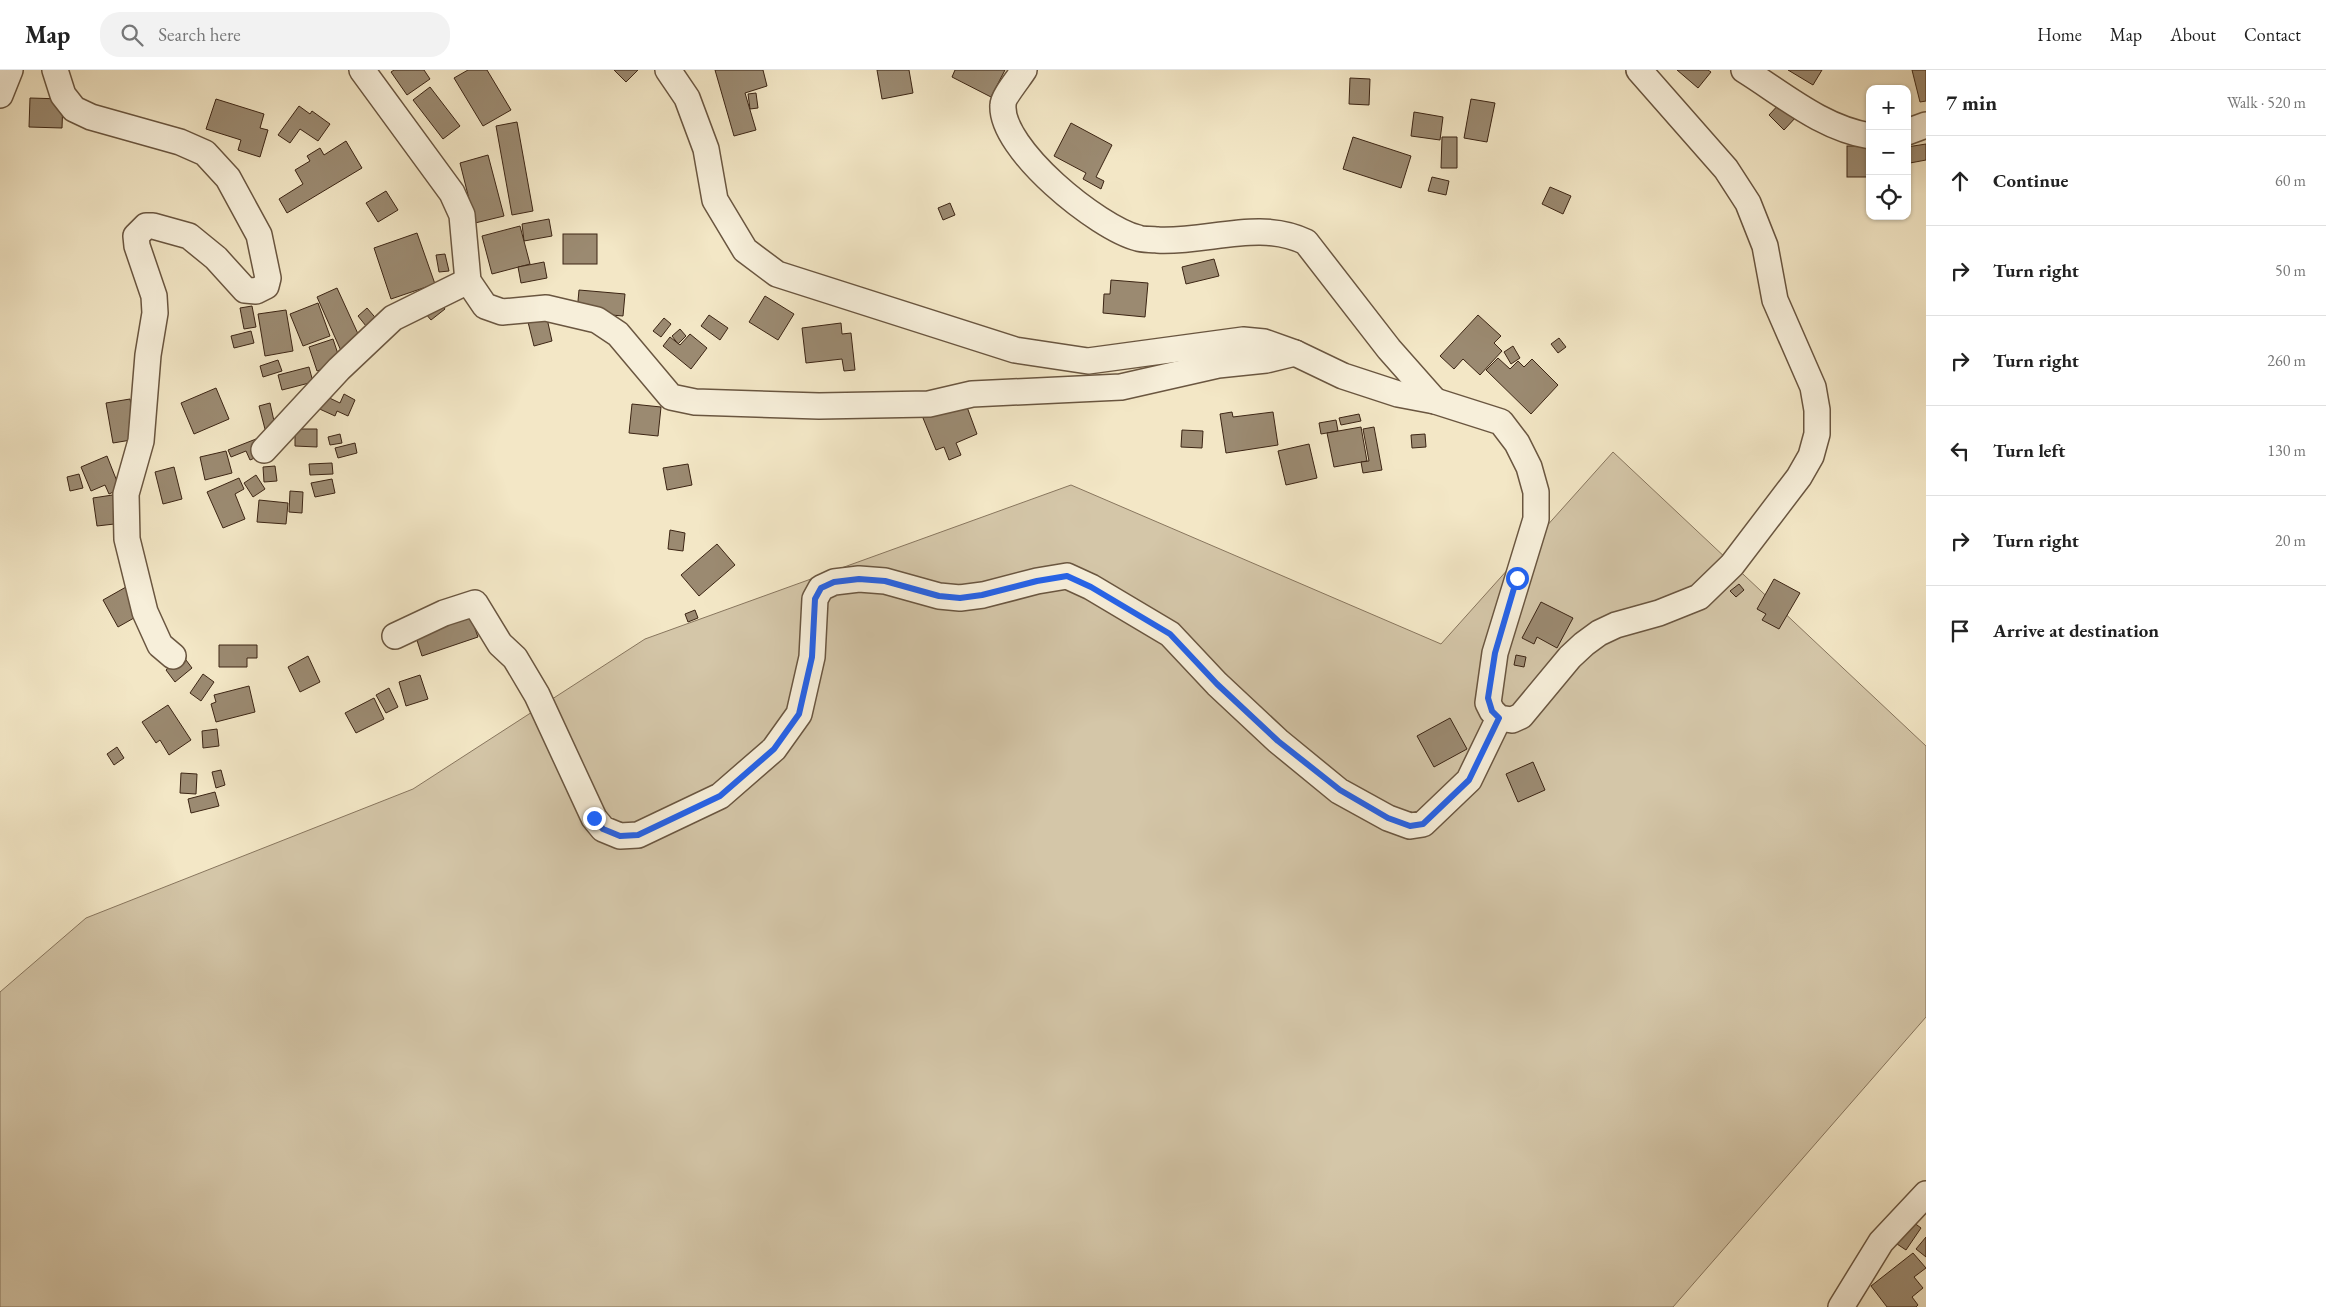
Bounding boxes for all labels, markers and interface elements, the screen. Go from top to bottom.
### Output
search box [100,12,450,57]
text: Map [25,19,70,50]
icon: search [118,21,146,49]
text: Search here [158,22,241,47]
text: Home [2037,23,2082,46]
text: Map [2110,23,2142,46]
text: About [2170,23,2216,46]
text: Contact [2244,23,2301,46]
map controls [1866,85,1911,220]
button: + [1866,85,1911,130]
text: 7 min [1946,89,1997,116]
text: Walk · 520 m [2227,92,2306,113]
button: − [1866,130,1911,175]
icon: ahead [1946,167,1974,195]
text: Continue [1993,168,2068,193]
text: 60 m [2275,170,2306,191]
button: locate [1866,175,1911,220]
icon: right [1946,257,1974,285]
text: Turn right [1993,258,2079,283]
text: 50 m [2275,260,2306,281]
icon: right [1946,347,1974,375]
text: Turn right [1993,348,2079,373]
text: 260 m [2267,350,2306,371]
icon: left [1946,437,1974,465]
text: Turn left [1993,438,2065,463]
text: 130 m [2267,440,2306,461]
icon: right [1946,527,1974,555]
text: Turn right [1993,528,2079,553]
text: 20 m [2275,530,2306,551]
route start [1506,567,1529,590]
icon: arrive [1946,617,1974,645]
text: Arrive at destination [1993,618,2159,643]
route end [583,807,606,830]

